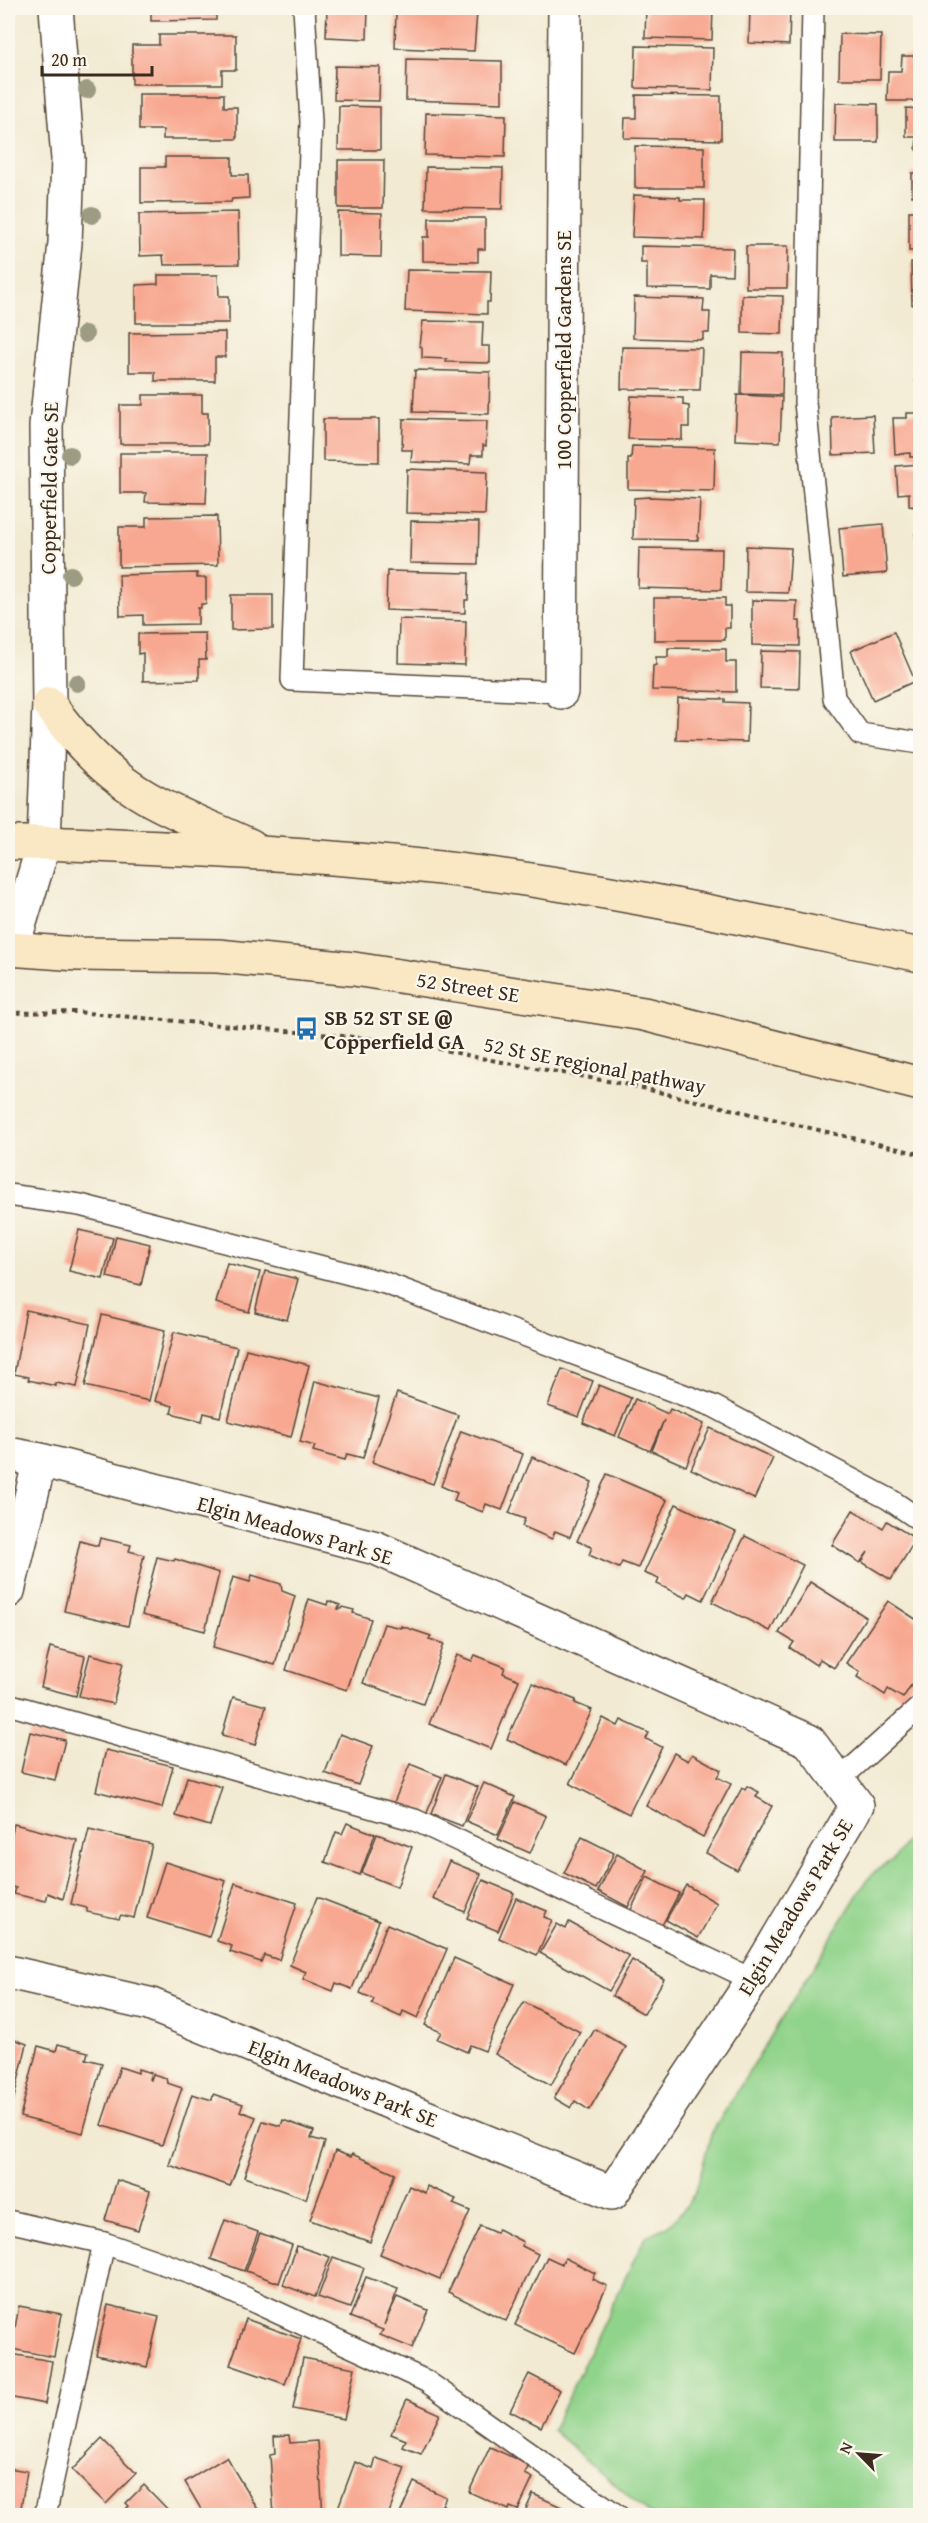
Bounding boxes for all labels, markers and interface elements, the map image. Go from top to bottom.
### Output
scale bar [42,39,152,77]
text: 20 m [51,46,87,73]
street label: 100 Copperfield Gardens SE [548,230,579,470]
street label: Copperfield Gate SE [32,401,66,575]
street label: 52 Street SE [414,964,522,1010]
place label: SB 52 ST SE @ Copperfield GA [324,1002,465,1057]
bus stop icon: SB 52 ST SE @ Copperfield GA [293,1016,319,1042]
street label: 52 St SE regional pathway [481,1028,709,1102]
street label: Elgin Meadows Park SE [194,1487,397,1573]
street label: Elgin Meadows Park SE [730,1812,860,2001]
street label: Elgin Meadows Park SE [244,2031,443,2135]
north arrow [829,2424,889,2484]
text: N [832,2437,859,2458]

